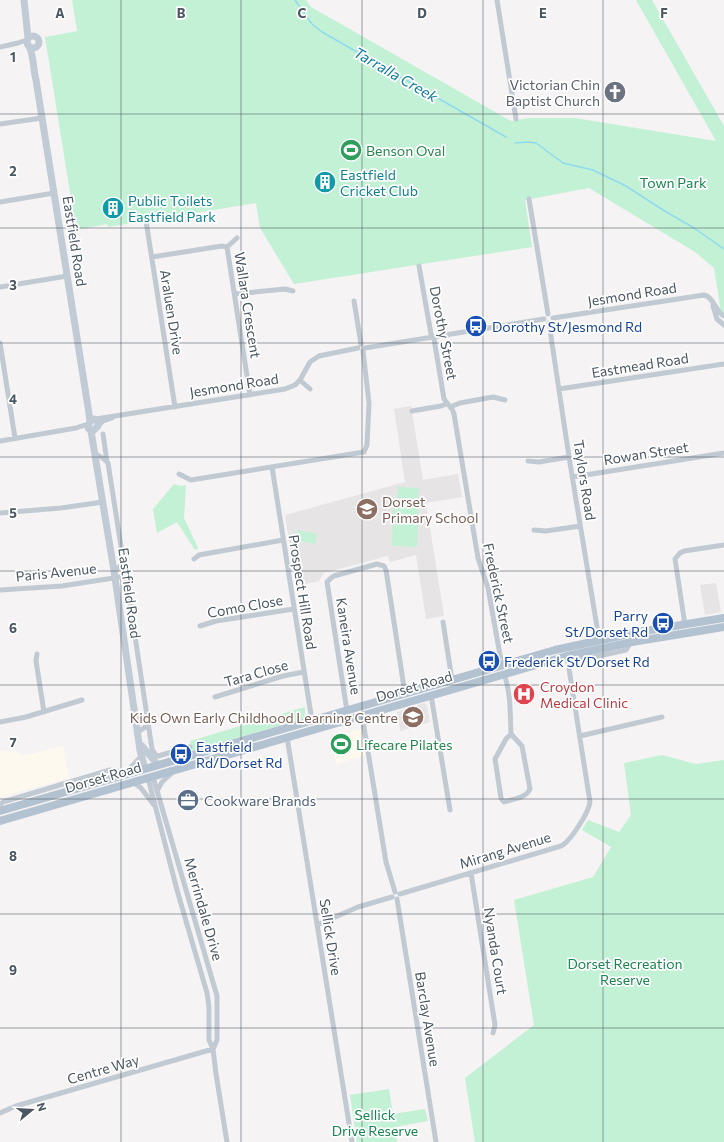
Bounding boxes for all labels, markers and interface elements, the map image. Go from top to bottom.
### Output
text: A [55,5,65,21]
text: B [177,5,186,21]
text: C [298,5,307,21]
text: D [417,5,427,21]
text: E [539,5,547,21]
text: F [660,5,668,21]
water label: Tarralla Creek [351,43,442,106]
text: 1 [10,49,16,65]
place label: Victorian Chin Baptist Church [506,76,600,109]
church icon: Victorian Chin Baptist Church [602,79,628,105]
sports icon: Benson Oval [338,137,364,163]
place label: Benson Oval [366,142,445,159]
text: 2 [9,163,17,179]
place label: Eastfield Cricket Club [340,166,418,199]
building icon: Eastfield Cricket Club [312,169,338,195]
park label: Town Park [639,174,707,191]
place label: Public Toilets Eastfield Park [128,192,216,225]
street label: Eastfield Road [59,195,91,287]
building icon: Public Toilets Eastfield Park [100,195,126,221]
street label: Wallara Crescent [231,251,265,360]
street label: Araluen Drive [157,268,187,356]
text: 3 [9,277,17,293]
street label: Jesmond Road [586,279,678,309]
street label: Dorothy Street [427,285,461,382]
bus stop icon: Dorothy St/Jesmond Rd [463,313,489,339]
place label: Dorothy St/Jesmond Rd [492,318,642,335]
street label: Eastmead Road [590,349,690,381]
street label: Jesmond Road [188,370,280,400]
text: 4 [9,391,17,407]
street label: Rowan Street [602,438,690,468]
street label: Taylors Road [570,439,600,521]
place label: Dorset Primary School [382,493,478,526]
school or university icon: Dorset Primary School [354,496,380,522]
text: 5 [9,505,17,521]
street label: Prospect Hill Road [286,533,320,651]
street label: Frederick Street [480,541,518,645]
street label: Eastfield Road [115,547,145,639]
street label: Paris Avenue [15,559,97,585]
street label: Como Close [206,591,284,621]
street label: Kaneira Avenue [333,596,365,696]
place label: Parry St/Dorset Rd [565,607,648,640]
bus stop icon: Parry St/Dorset Rd [650,610,676,636]
text: 6 [9,620,17,636]
bus stop icon: Frederick St/Dorset Rd [476,648,502,674]
place label: Frederick St/Dorset Rd [504,653,650,670]
street label: Tara Close [222,656,290,690]
street label: Dorset Road [374,667,454,705]
place label: Croydon Medical Clinic [540,678,628,711]
hospital icon: Croydon Medical Clinic [511,681,537,707]
school or university icon: Kids Own Early Childhood Learning Centre [400,704,426,730]
place label: Kids Own Early Childhood Learning Centre [130,709,398,726]
sports icon: Lifecare Pilates [328,731,354,757]
text: 7 [9,734,17,750]
place label: Lifecare Pilates [356,736,453,753]
place label: Eastfield Rd/Dorset Rd [196,738,282,771]
bus stop icon: Eastfield Rd/Dorset Rd [168,741,194,767]
street label: Dorset Road [63,758,143,796]
office icon: Cookware Brands [175,787,201,813]
place label: Cookware Brands [204,792,316,809]
street label: Mirang Avenue [457,828,553,872]
text: 8 [9,848,17,864]
street label: Merrindale Drive [181,856,227,962]
street label: Sellick Drive [317,897,345,977]
street label: Nyanda Court [481,906,511,996]
park label: Dorset Recreation Reserve [567,955,683,988]
text: 9 [9,962,17,978]
street label: Barclay Avenue [412,970,444,1068]
street label: Centre Way [65,1051,141,1087]
north arrow [12,1090,52,1130]
text: N [35,1101,49,1113]
park label: Sellick Drive Reserve [332,1106,418,1139]

